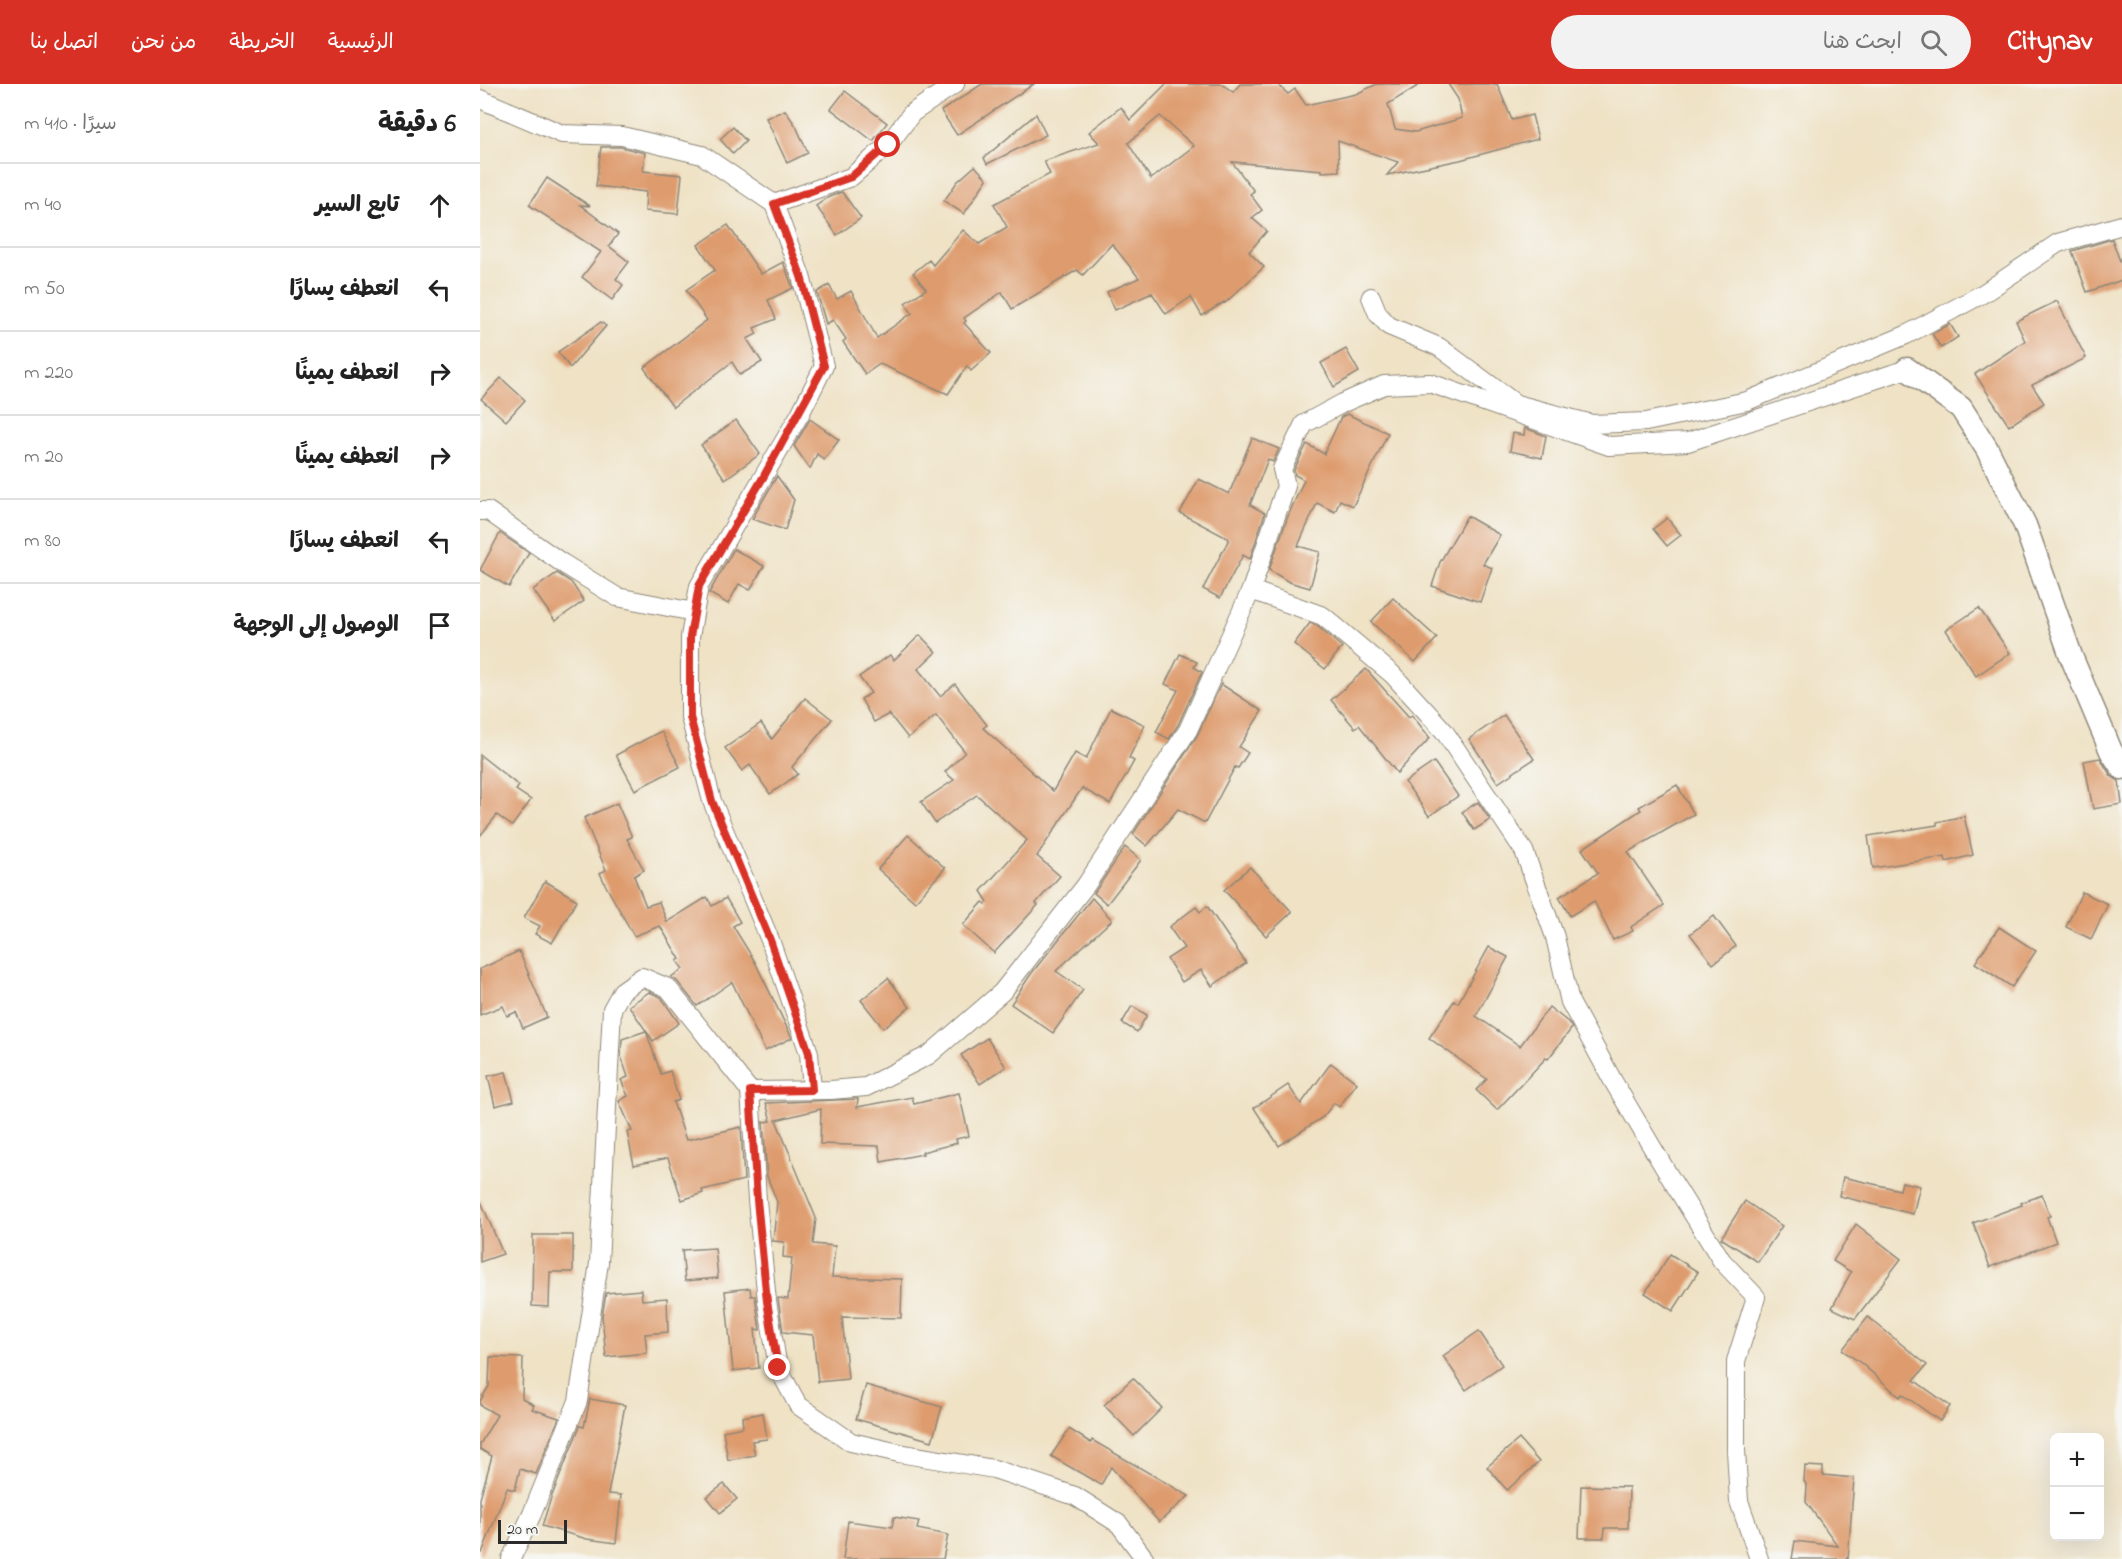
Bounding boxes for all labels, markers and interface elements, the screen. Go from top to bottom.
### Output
search box [1551,15,1971,69]
text: Citynav [2007,22,2092,63]
icon: search [1917,26,1950,59]
text: ابحث هنا [1823,27,1902,59]
text: اتصل بنا [30,28,98,58]
text: من نحن [131,28,196,58]
text: الخريطة [229,28,295,58]
text: الرئيسية [328,28,394,58]
text: 6 دقيقة [378,106,456,144]
text: سيرًا · 410 m [24,110,117,139]
route start [874,131,900,157]
icon: ahead [423,189,456,222]
text: تابع السير [315,190,399,222]
text: 40 m [24,191,61,220]
icon: left [423,273,456,306]
text: انعطف يسارًا [290,274,399,306]
text: 50 m [24,275,65,304]
icon: right [423,357,456,390]
text: انعطف يمينًا [295,358,399,390]
text: 220 m [24,359,73,388]
icon: right [423,441,456,474]
text: انعطف يمينًا [295,442,399,474]
text: 20 m [24,443,63,472]
icon: left [423,525,456,558]
text: انعطف يسارًا [290,526,399,558]
text: 80 m [24,527,61,556]
icon: arrive [423,609,456,642]
text: الوصول إلى الوجهة [233,610,399,642]
route end [764,1354,790,1380]
map controls [2050,1433,2104,1541]
button: + [2050,1433,2104,1487]
button: − [2050,1487,2104,1541]
scale bar [498,1517,567,1544]
text: 20 m [507,1518,538,1542]

